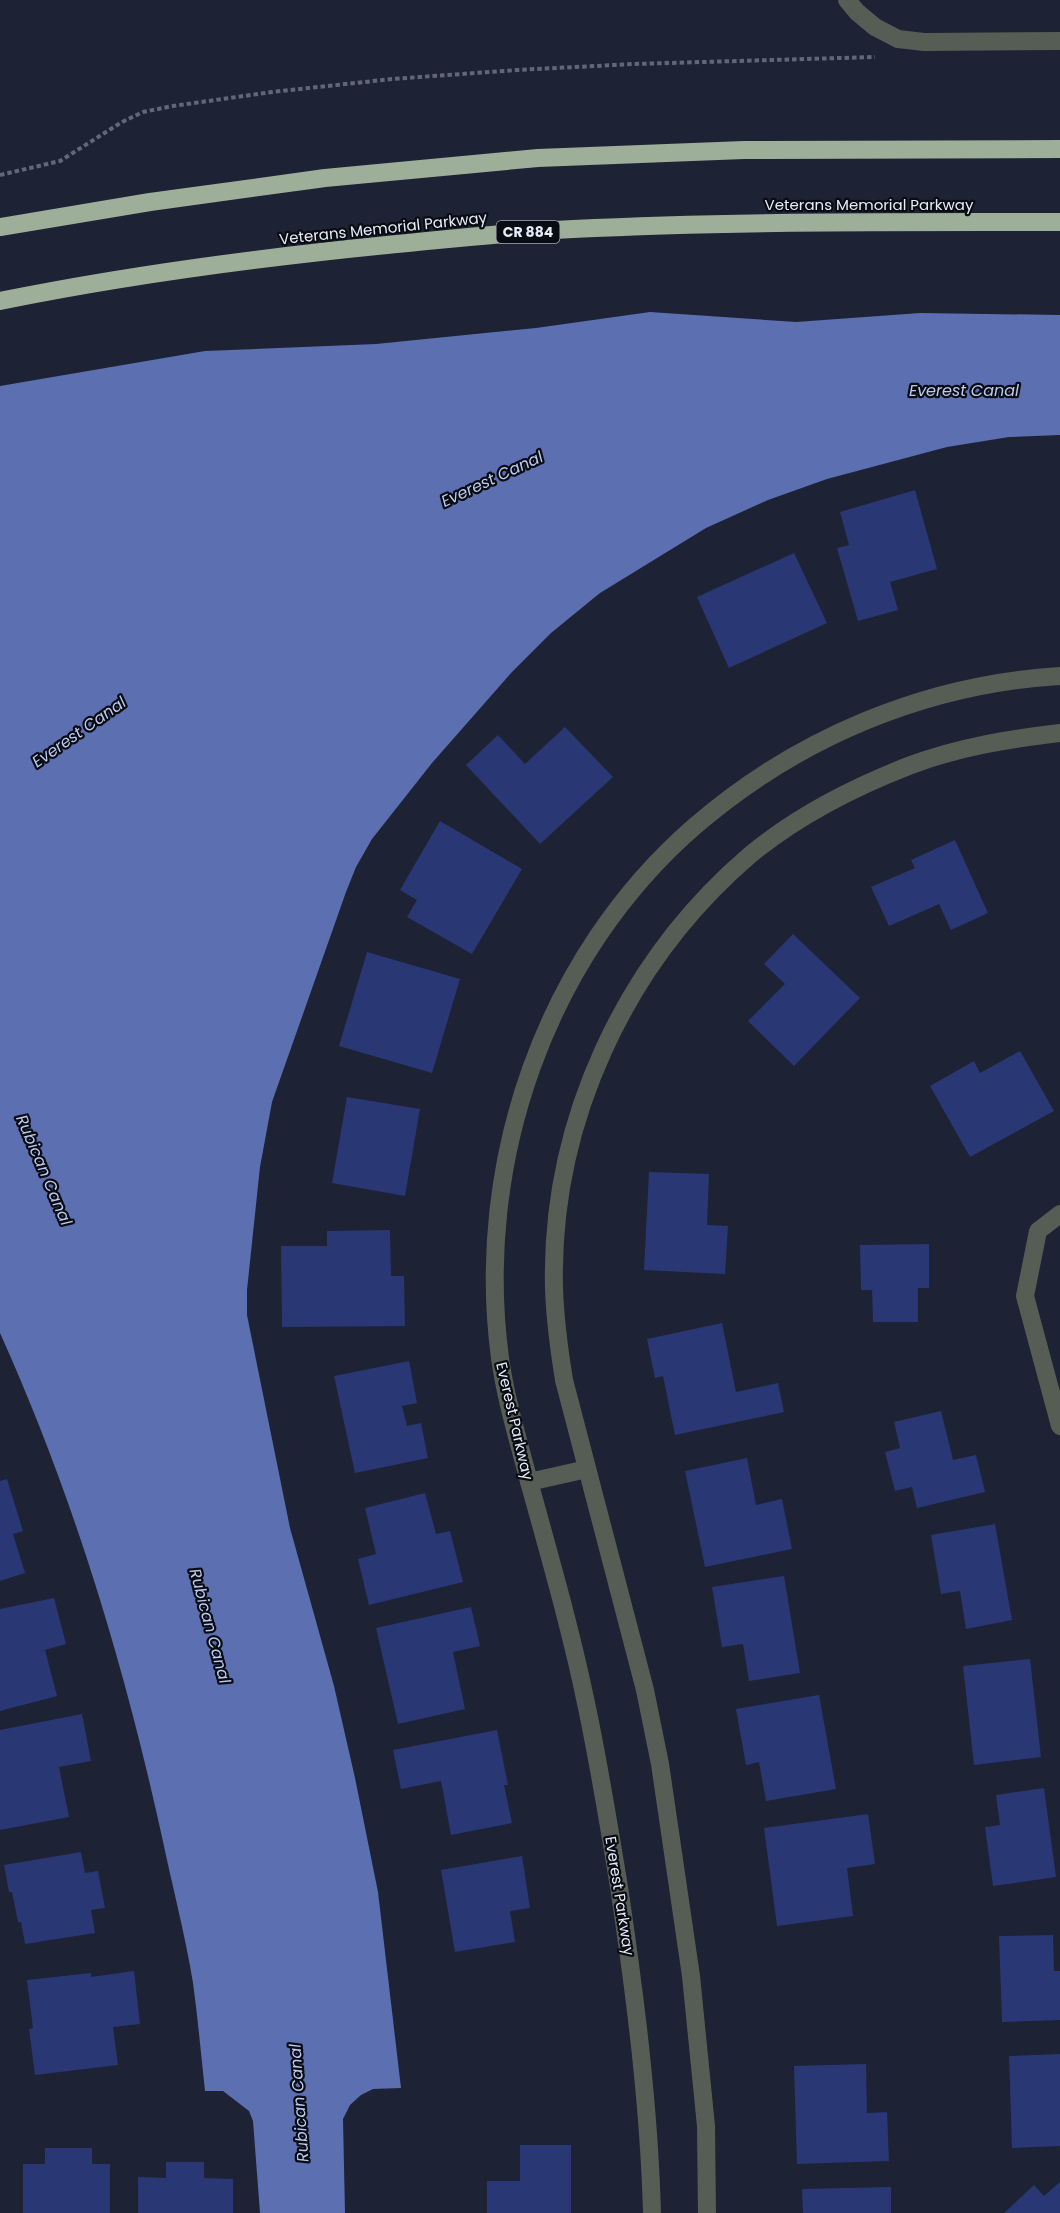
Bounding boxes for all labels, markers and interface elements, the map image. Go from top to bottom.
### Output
street label: Veterans Memorial Parkway [765,194,974,215]
street label: Veterans Memorial Parkway [278,207,488,249]
road number: CR 884 [496,221,560,243]
water label: Everest Canal [909,379,1019,402]
water label: Everest Canal [437,445,547,513]
water label: Everest Canal [27,691,131,773]
water label: Rubican Canal [10,1111,78,1229]
street label: Everest Parkway [491,1360,539,1483]
water label: Rubican Canal [184,1566,236,1686]
street label: Everest Parkway [600,1835,640,1958]
water label: Rubican Canal [283,2043,315,2163]

